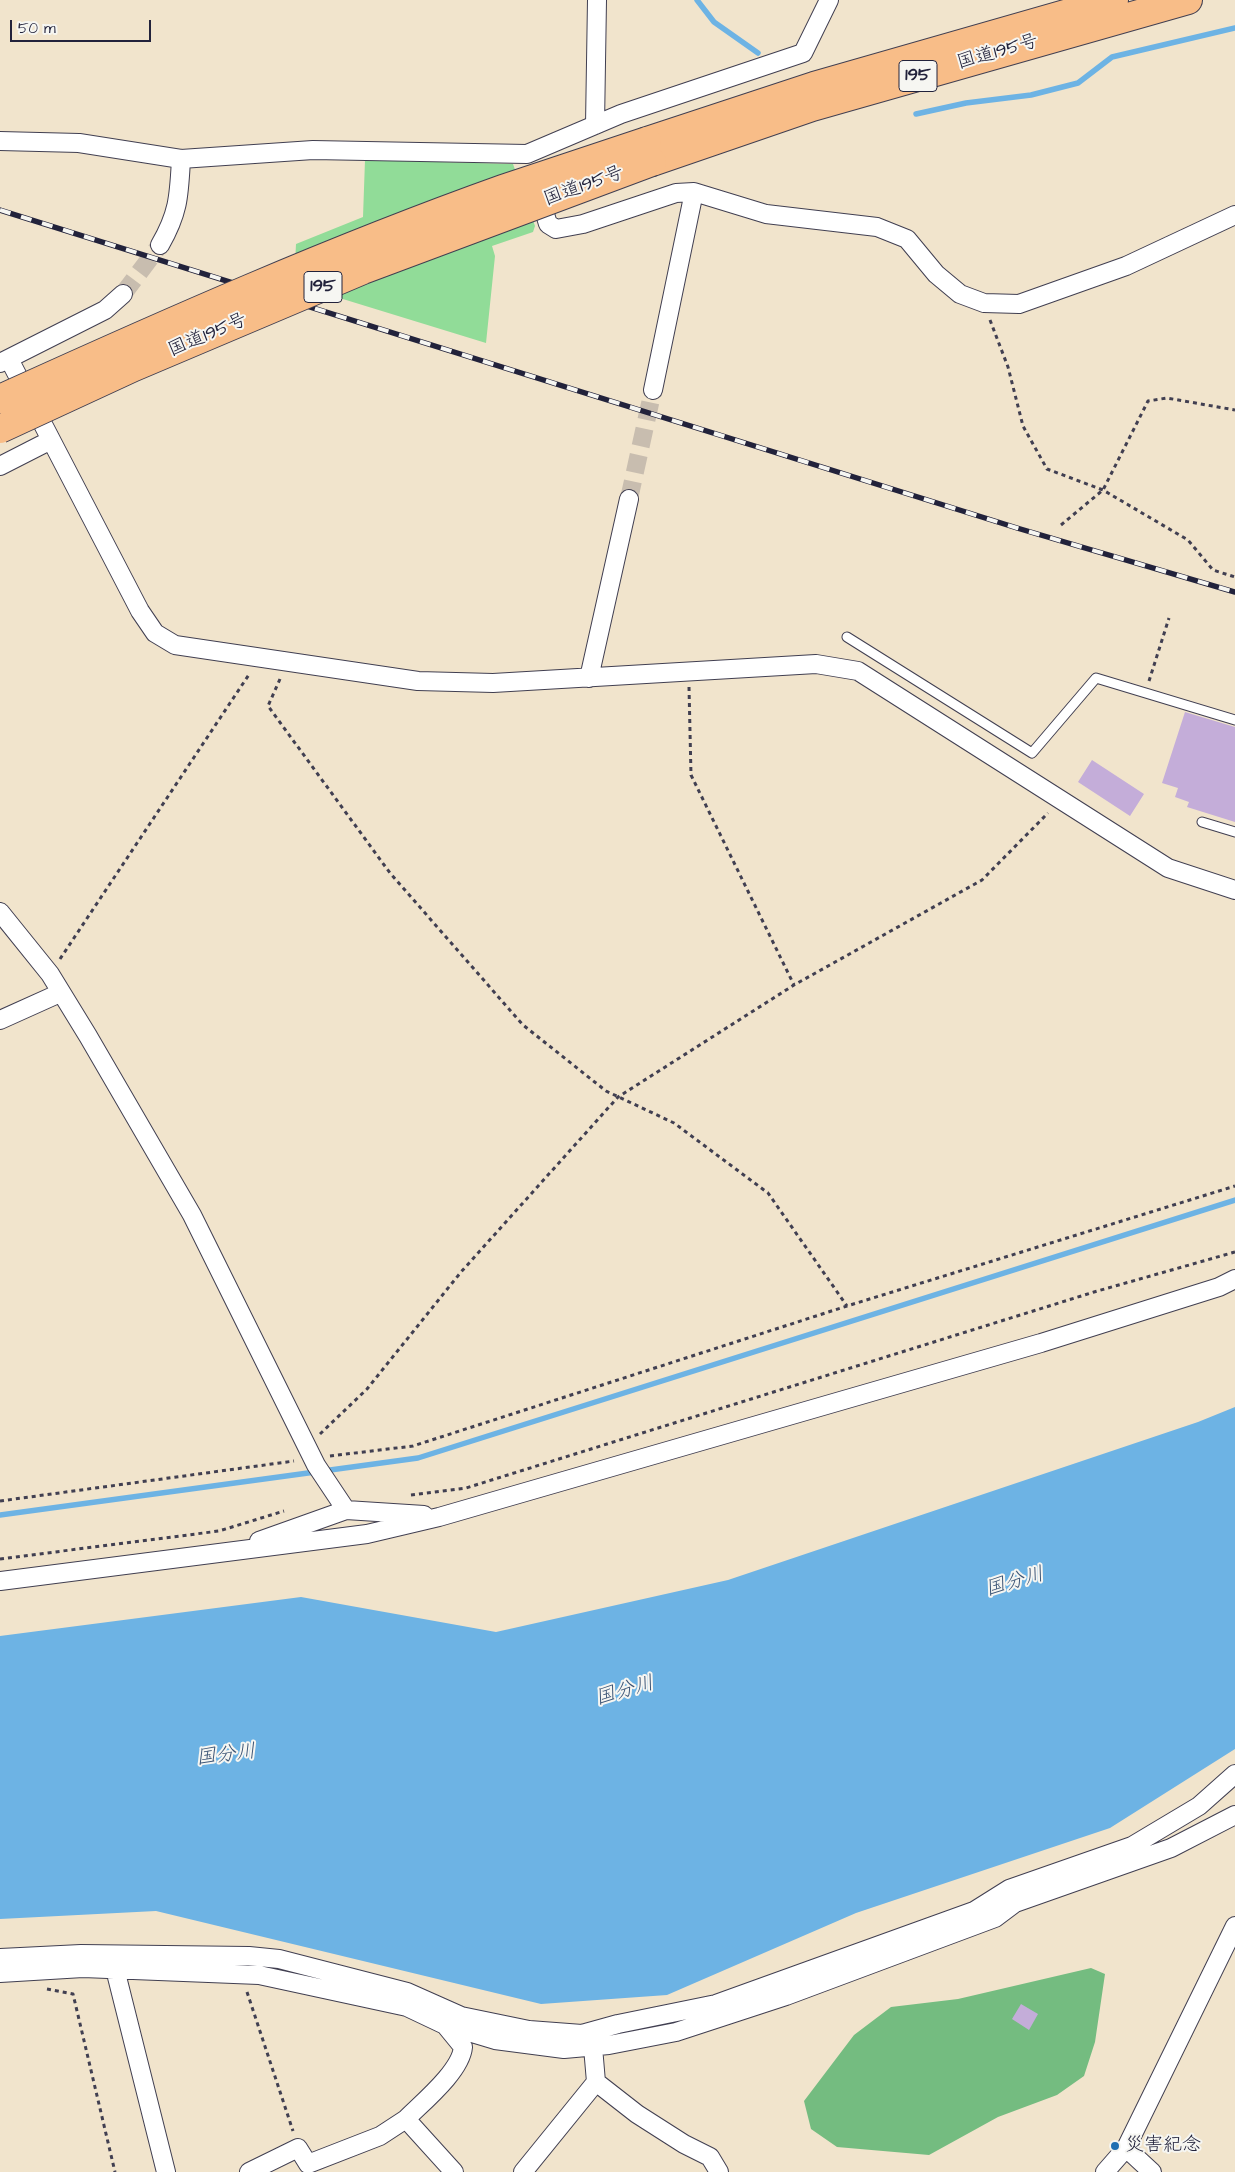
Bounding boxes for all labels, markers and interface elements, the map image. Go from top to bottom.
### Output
scale bar [12,10,154,42]
text: 50 m [18,18,56,39]
street label: 国道195号 [955,31,1041,75]
road number: 195 [899,60,937,92]
street label: 国道195号 [541,162,627,212]
road number: 195 [304,272,342,302]
street label: 国道195号 [165,309,251,363]
water label: 国分川 [983,1563,1047,1603]
water label: 国分川 [593,1672,657,1712]
water label: 国分川 [195,1740,257,1772]
place label: 災害紀念 [1125,2135,1201,2157]
marker: 災害紀念 [1109,2140,1121,2152]

